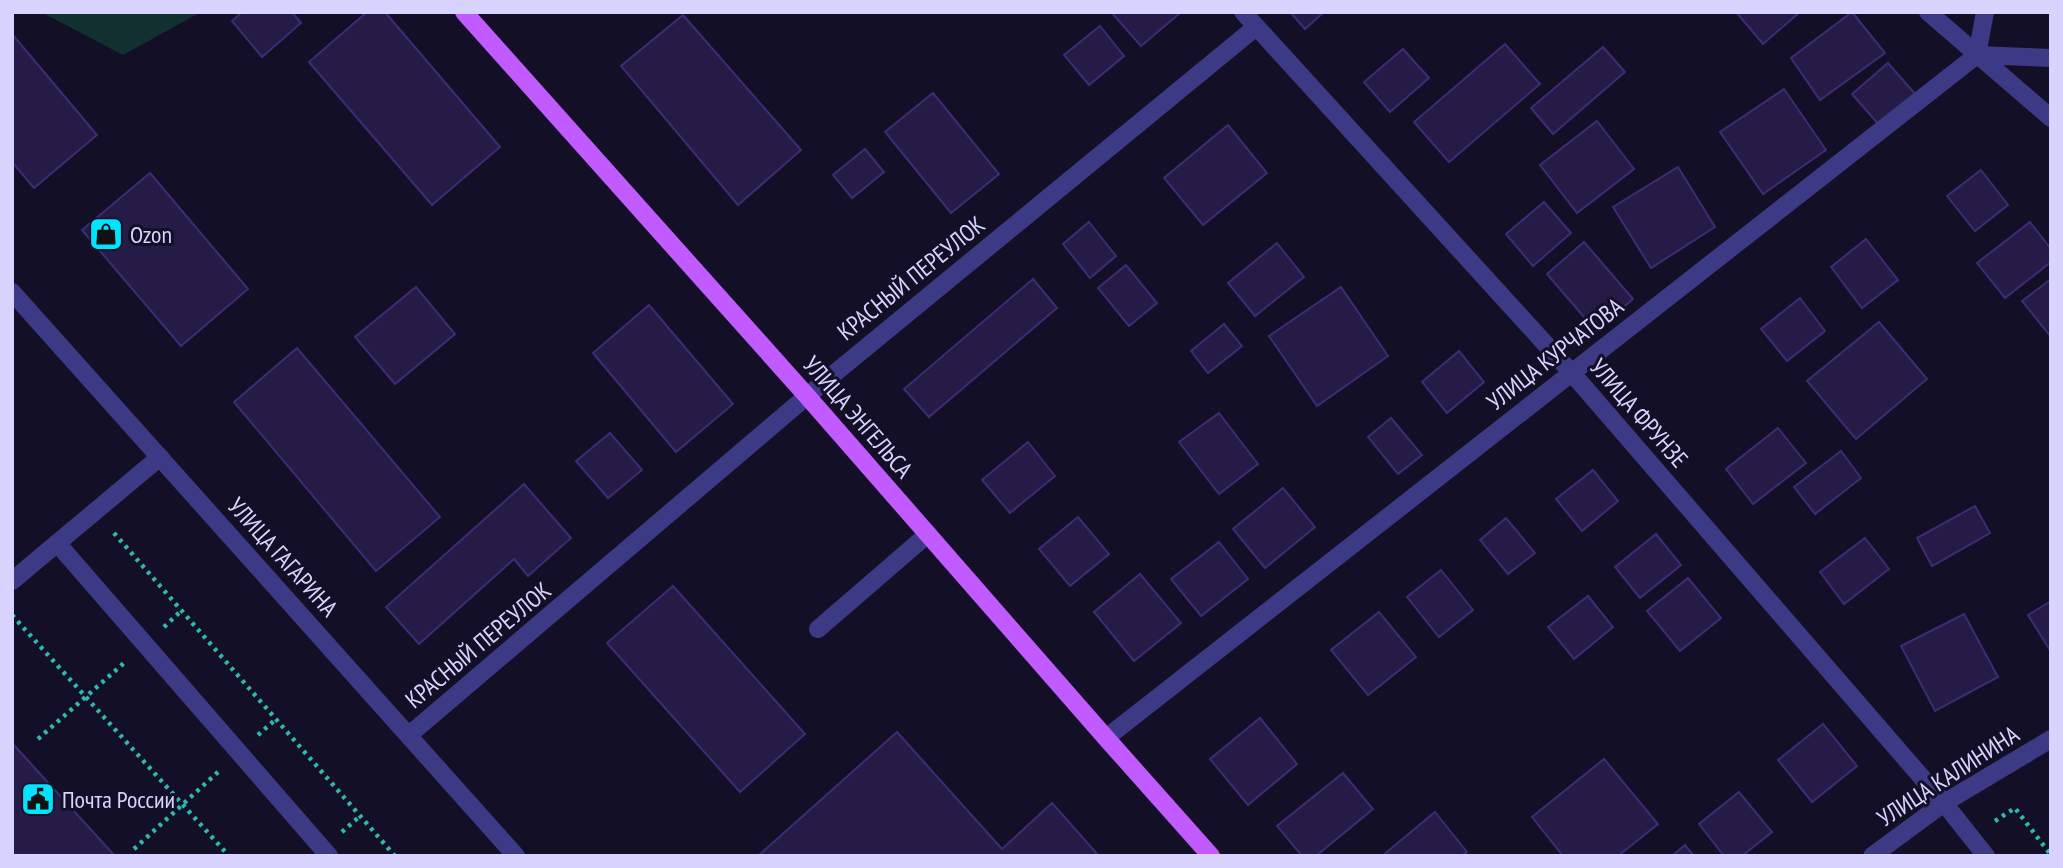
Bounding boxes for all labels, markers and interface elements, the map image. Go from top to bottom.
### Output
street label: КРАСНЫЙ ПЕРЕУЛОК [831,209,991,347]
shop icon: Ozon [87,215,125,253]
place label: Ozon [130,219,172,250]
street label: УЛИЦА КУРЧАТОВА [1480,291,1630,417]
street label: УЛИЦА ЭНГЕЛЬСА [797,350,920,485]
street label: УЛИЦА ФРУНЗЕ [1583,352,1695,474]
street label: УЛИЦА ГАГАРИНА [221,491,345,623]
street label: КРАСНЫЙ ПЕРЕУЛОК [399,575,557,715]
street label: УЛИЦА КАЛИНИНА [1871,718,2025,833]
public building icon: Почта России [19,780,57,818]
place label: Почта России [62,784,175,815]

